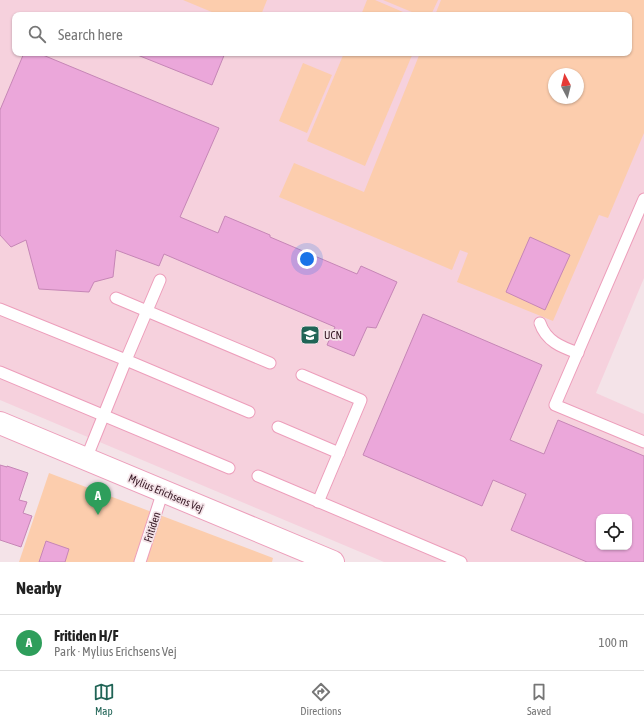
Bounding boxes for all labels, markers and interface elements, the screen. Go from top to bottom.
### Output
search box [12,12,632,56]
icon: search [26,23,48,45]
text: Search here [58,26,123,43]
north arrow [548,68,584,104]
your location [297,249,317,269]
school or university icon: UCN [299,324,321,346]
place label: UCN [324,329,342,341]
street label: Mylius Erichsens Vej [127,472,205,514]
pin: A [85,482,111,515]
street label: Fritiden [141,510,163,544]
map controls [596,514,632,550]
button: locate [596,514,632,550]
text: Nearby [16,578,62,598]
text: Fritiden H/F [54,627,118,644]
text: A [26,635,32,650]
text: 100 m [599,635,628,650]
text: Park · Mylius Erichsens Vej [54,644,177,659]
tab: Map [93,681,115,717]
tab: Directions [300,681,341,717]
tab: Saved [527,681,551,717]

